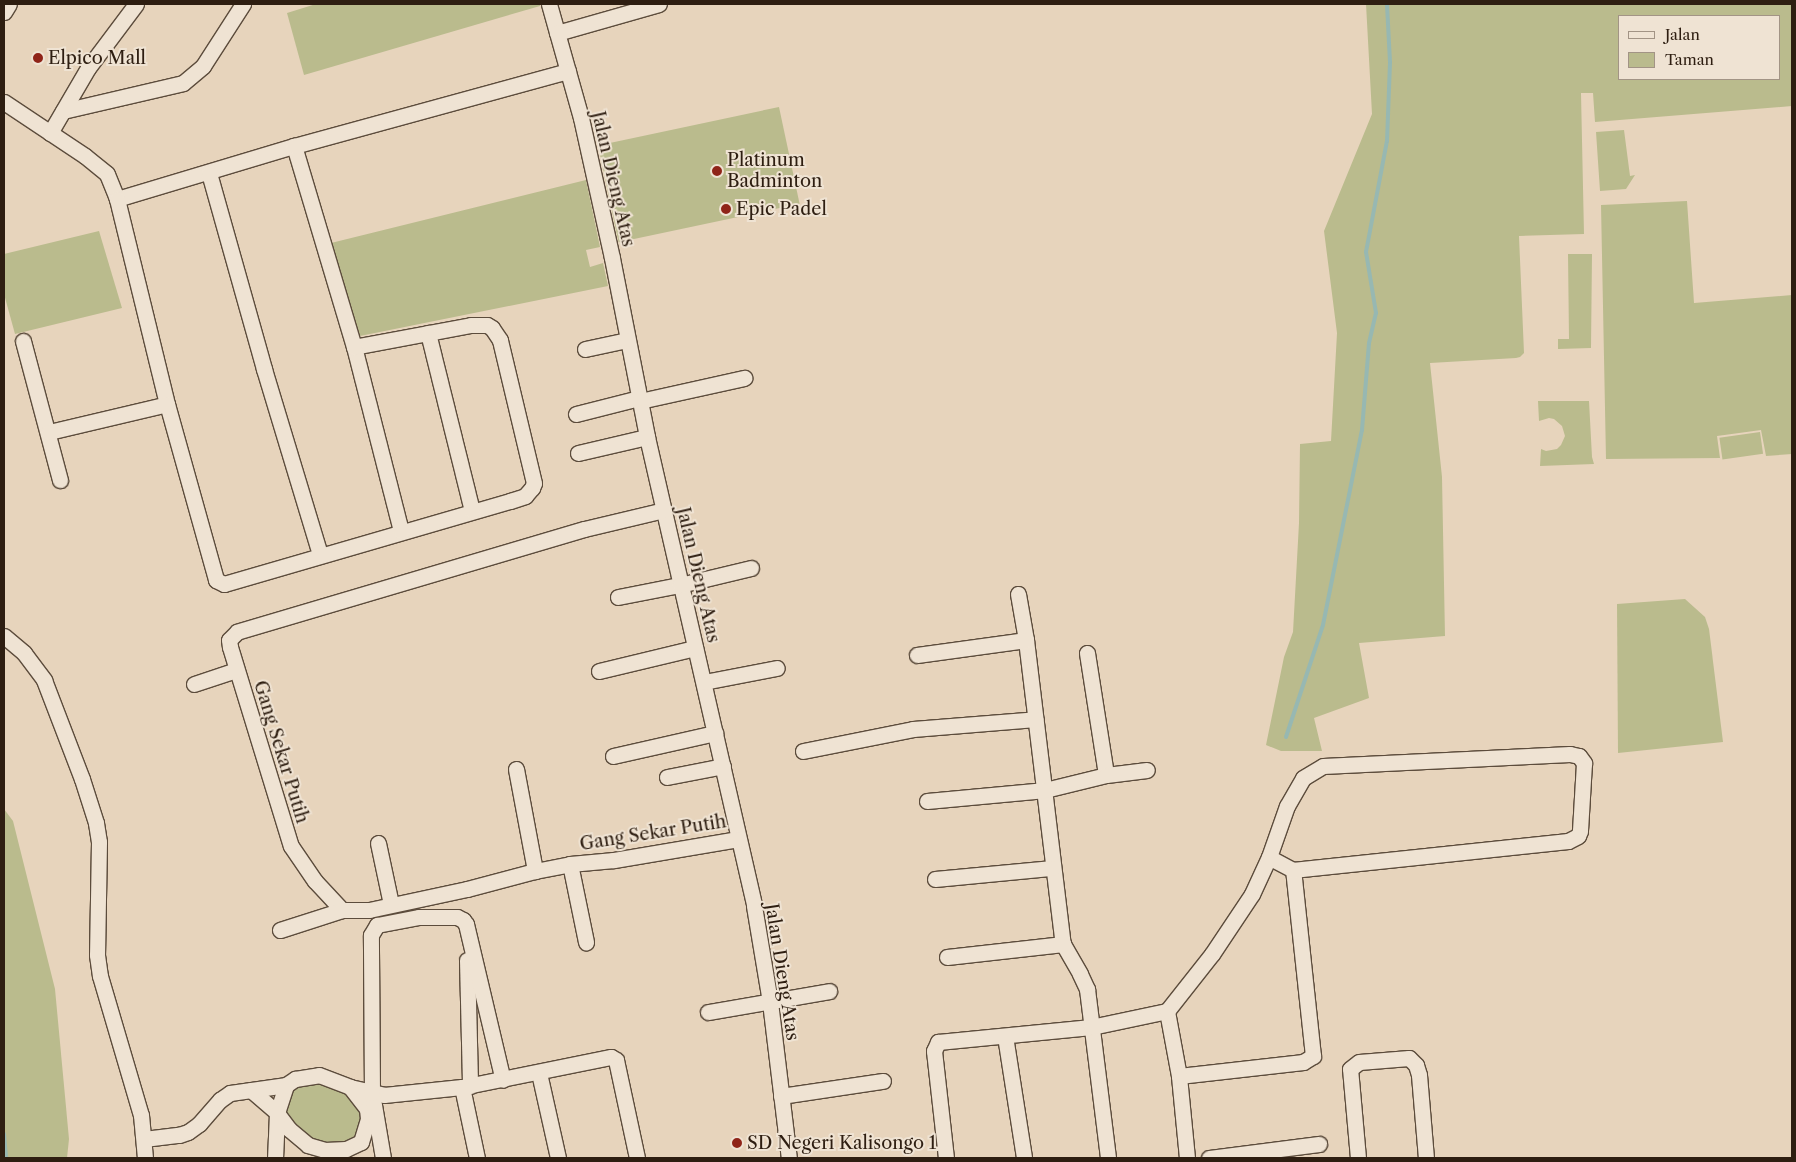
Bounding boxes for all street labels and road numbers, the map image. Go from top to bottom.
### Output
street label: Jalan Dieng Atas [587,109,639,249]
street label: Jalan Dieng Atas [672,505,724,645]
street label: Gang Sekar Putih [249,678,313,826]
street label: Gang Sekar Putih [578,811,728,855]
street label: Jalan Dieng Atas [760,902,804,1042]

